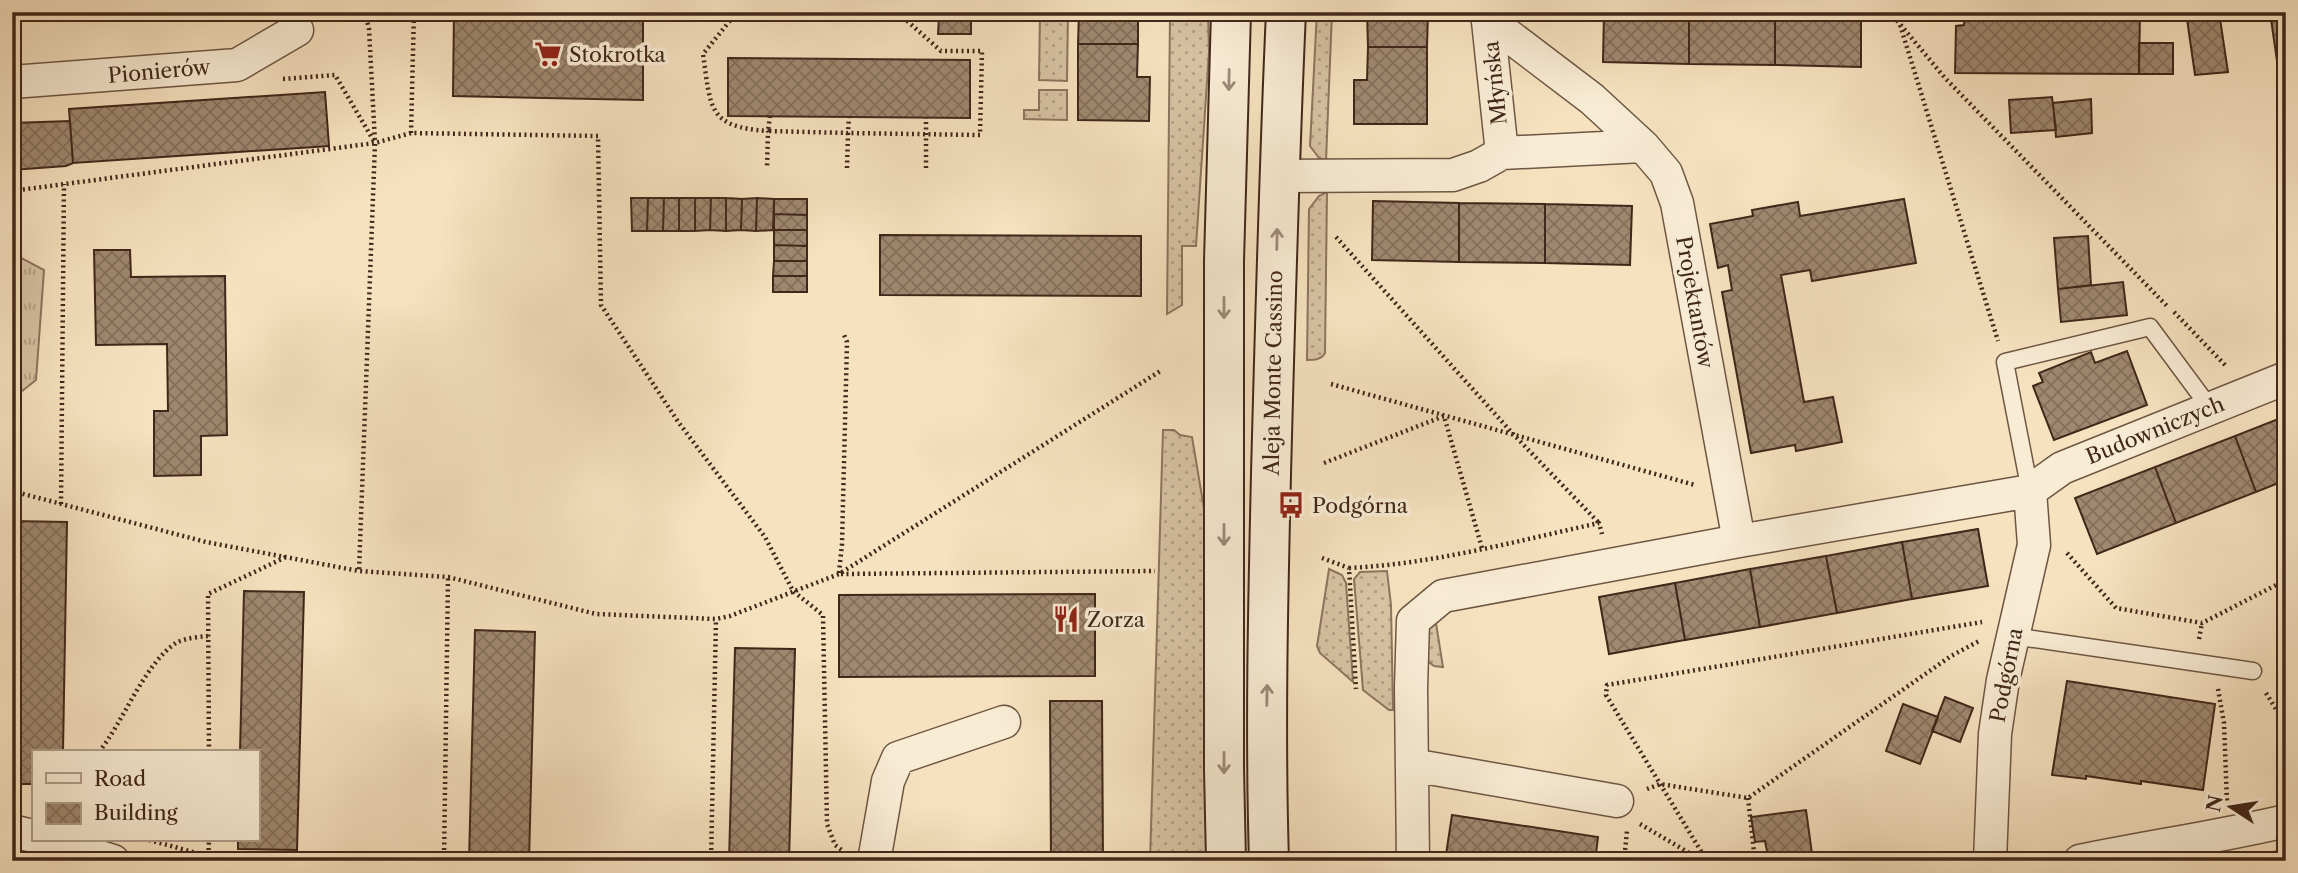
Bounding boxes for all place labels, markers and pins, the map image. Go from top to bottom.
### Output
supermarket icon: Stokrotka [533,39,563,69]
place label: Stokrotka [569,42,667,67]
bus stop icon: Podgórna [1276,490,1306,520]
place label: Podgórna [1312,493,1409,518]
restaurant icon: Zorza [1051,604,1081,634]
place label: Zorza [1087,607,1146,632]

